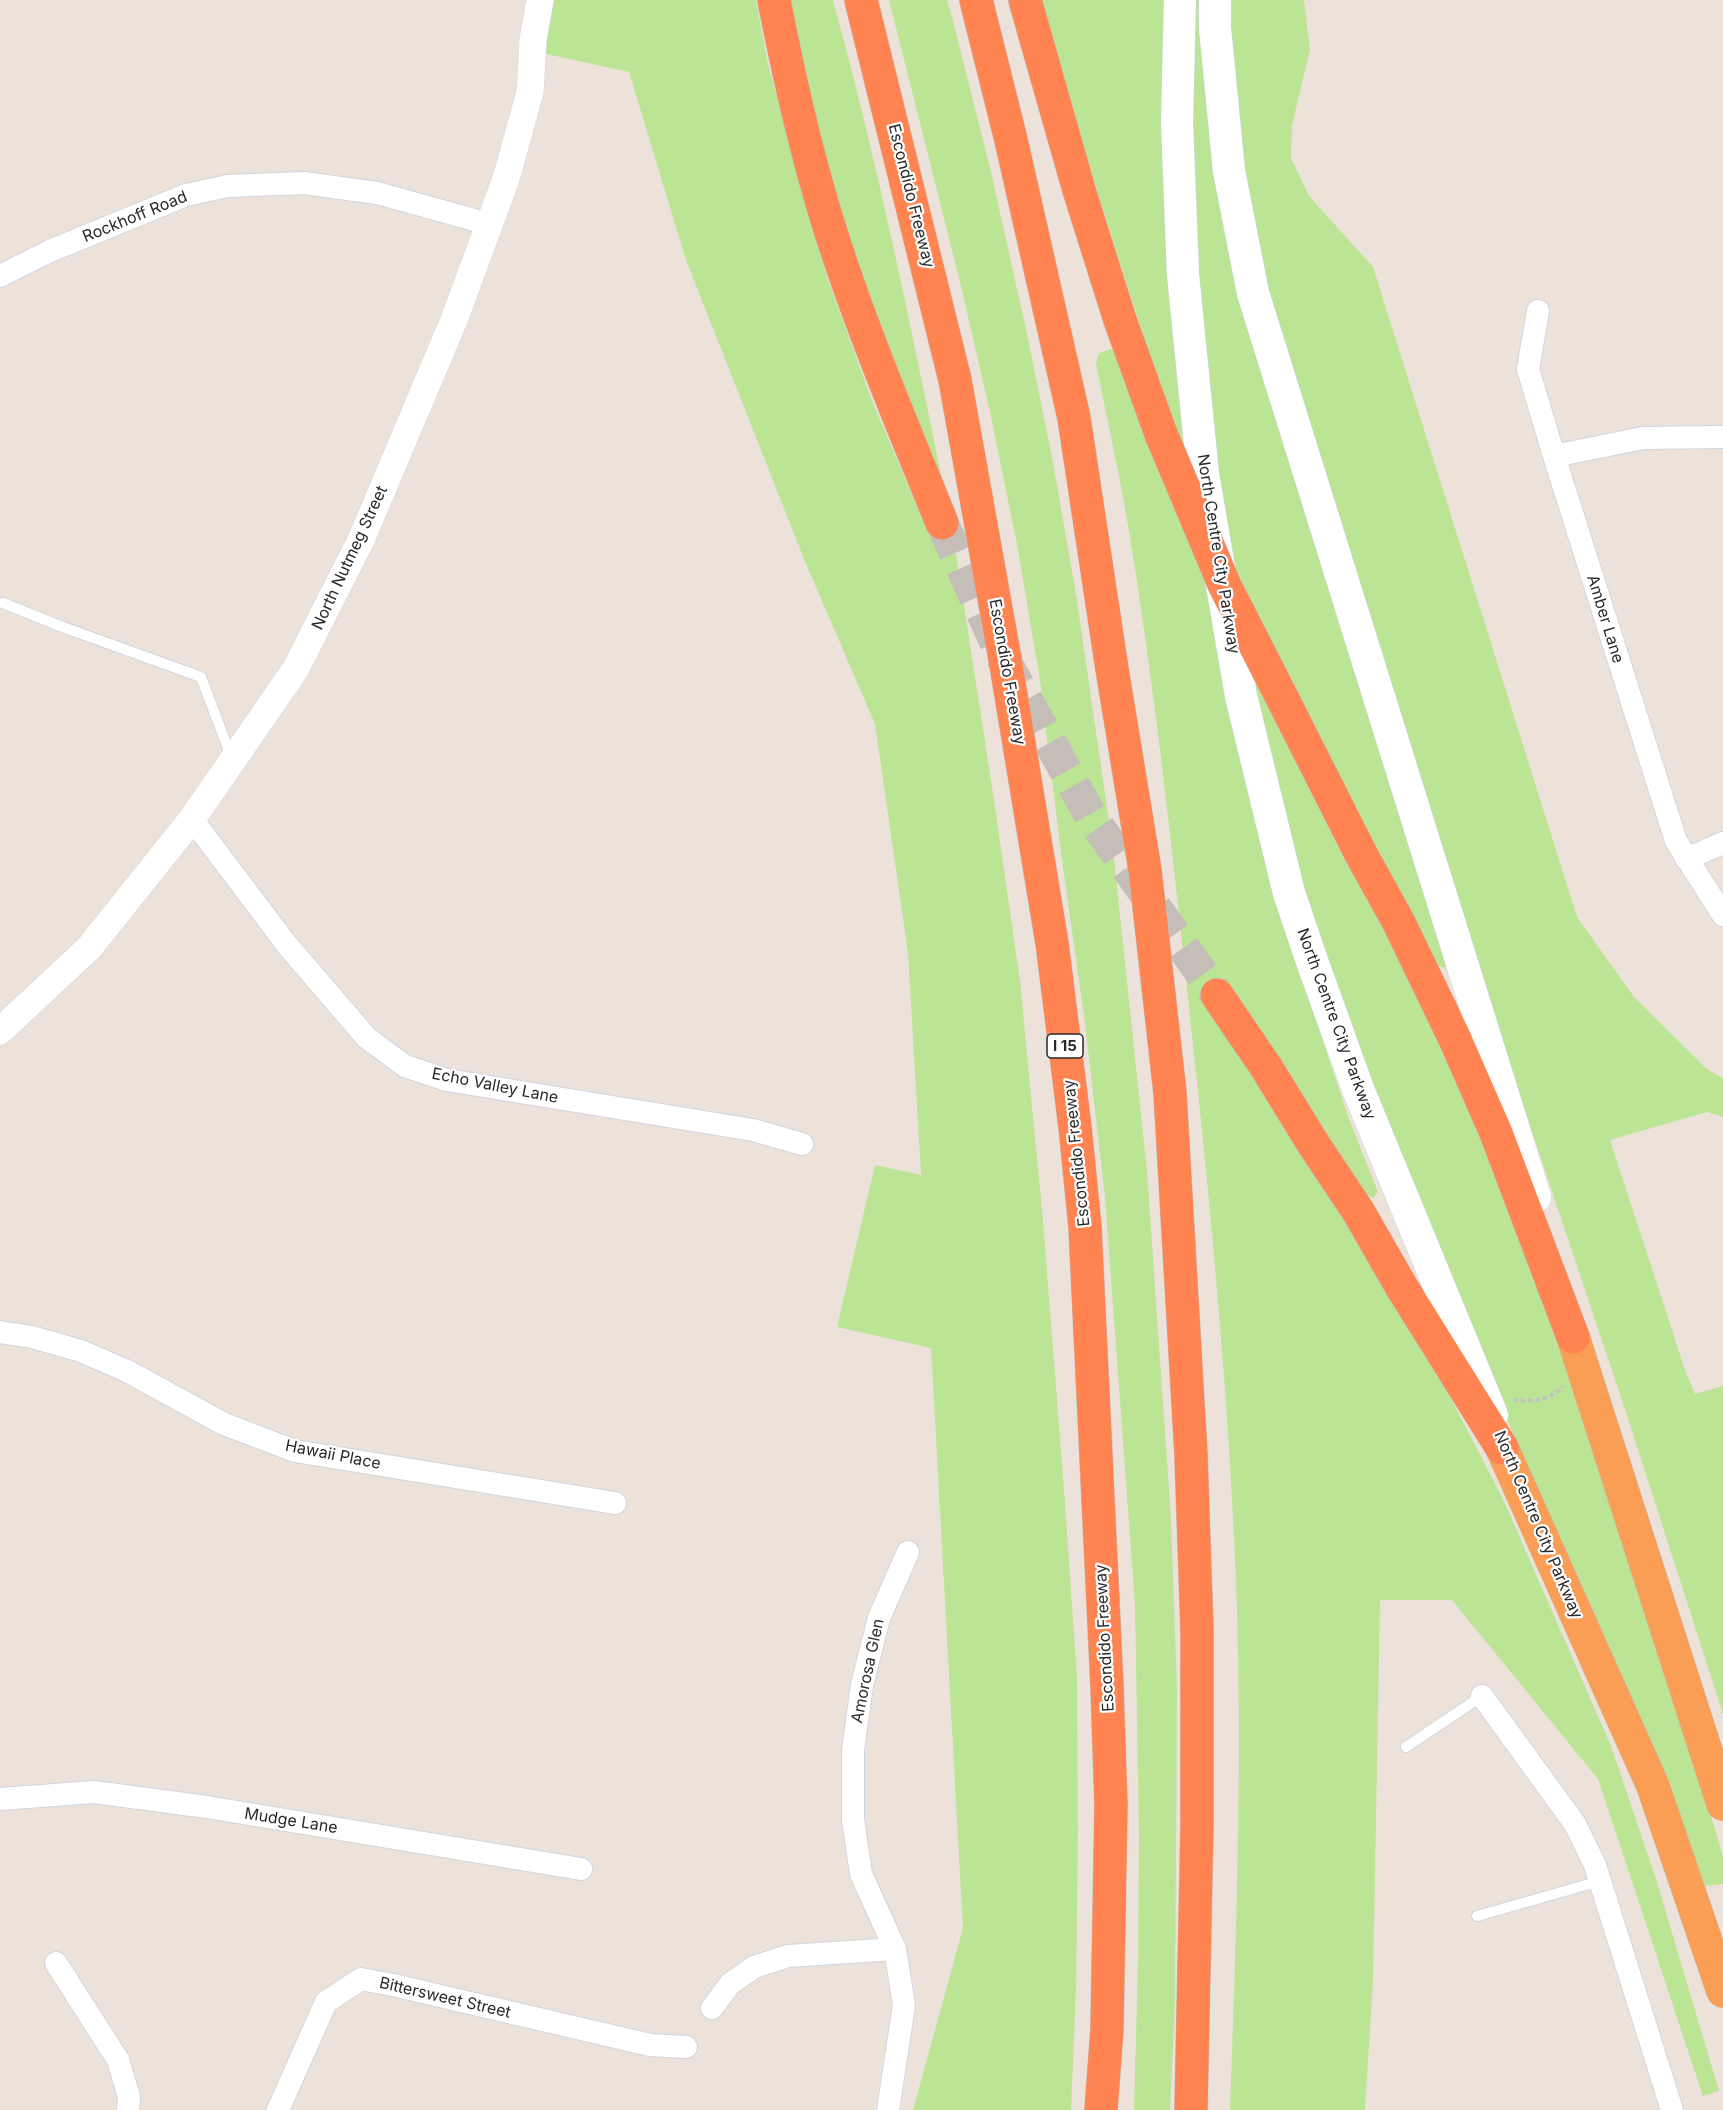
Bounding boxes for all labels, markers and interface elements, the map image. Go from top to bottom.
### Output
street label: Escondido Freeway [884,122,938,270]
street label: Rockhoff Road [80,187,190,247]
street label: North Centre City Parkway [1193,453,1243,655]
street label: North Nutmeg Street [308,483,392,633]
street label: Amber Lane [1582,572,1628,666]
street label: Escondido Freeway [985,598,1029,746]
street label: North Centre City Parkway [1292,926,1380,1122]
road number: I 15 [1047,1034,1083,1058]
street label: Echo Valley Lane [430,1064,560,1108]
street label: Escondido Freeway [1060,1079,1094,1227]
street label: North Centre City Parkway [1490,1428,1586,1622]
street label: Hawaii Place [284,1436,382,1474]
street label: Escondido Freeway [1092,1564,1118,1712]
street label: Amorosa Glen [848,1617,888,1725]
street label: Mudge Lane [243,1804,339,1838]
street label: Bittersweet Street [377,1974,513,2022]

